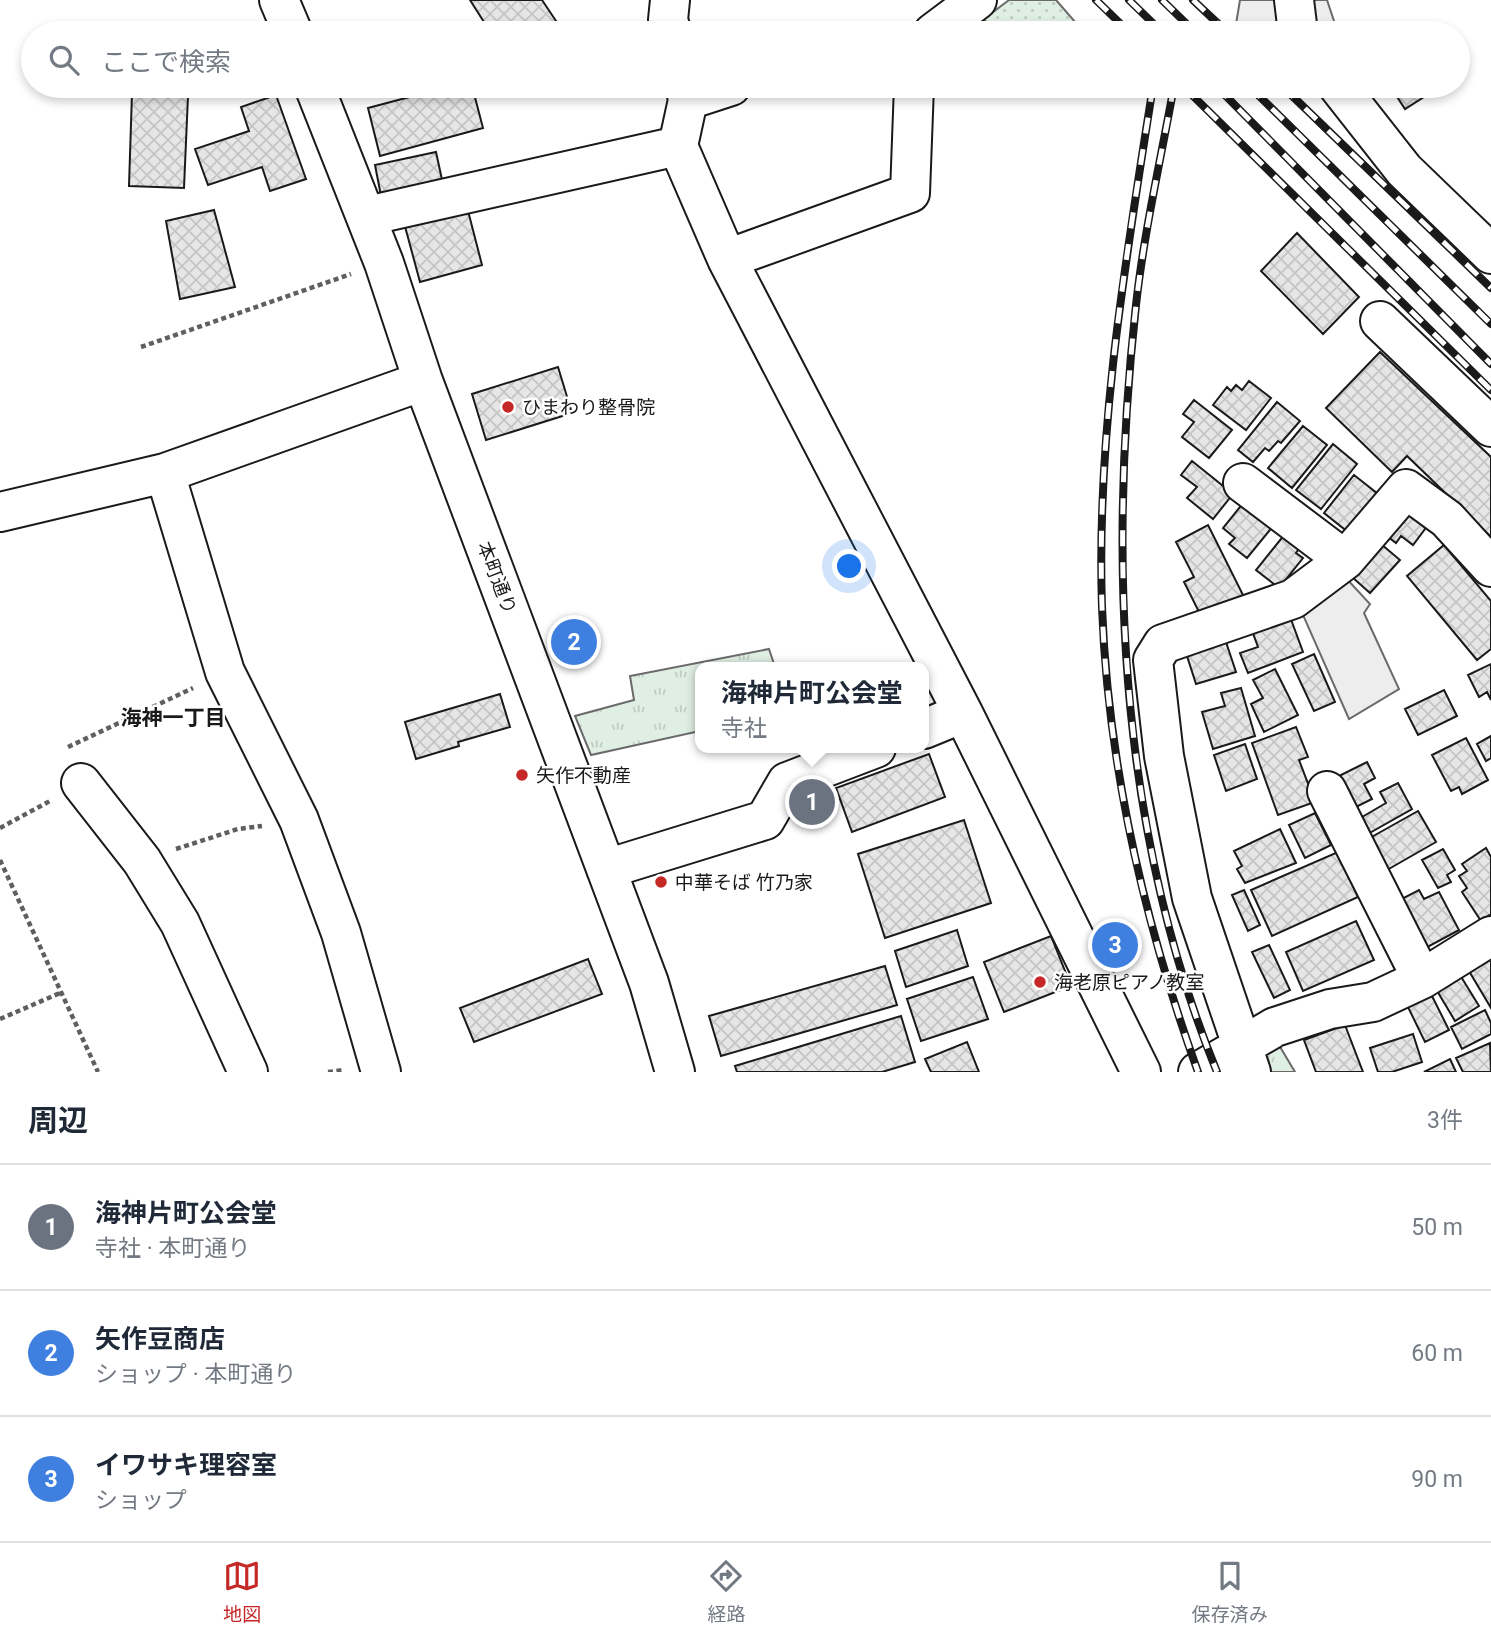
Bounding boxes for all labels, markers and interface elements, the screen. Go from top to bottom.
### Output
search box [21,21,1470,98]
icon: search [45,41,83,79]
text: ここで検索 [101,47,231,77]
place label: ひまわり整骨院 [522,396,655,419]
marker: ひまわり整骨院 [500,399,516,415]
street label: 本町通り [473,538,521,618]
your location [832,549,866,583]
pin: 2 [551,616,597,668]
popup [695,662,929,753]
text: 海神片町公会堂 [721,678,903,708]
district label: 海神一丁目 [121,706,226,730]
text: 寺社 [721,715,767,742]
place label: 矢作不動産 [536,764,631,787]
marker: 矢作不動産 [514,767,530,783]
pin: 1 [789,776,835,828]
place label: 中華そば 竹乃家 [675,871,813,894]
marker: 中華そば 竹乃家 [653,874,669,890]
pin: 3 [1092,919,1138,971]
place label: 海老原ピアノ教室 [1054,971,1204,994]
marker: 海老原ピアノ教室 [1032,974,1048,990]
text: 周辺 [28,1103,88,1138]
text: 3件 [1427,1107,1463,1134]
text: 海神片町公会堂 [95,1198,277,1228]
text: 1 [44,1214,58,1241]
text: 50 m [1411,1214,1463,1241]
text: 寺社 · 本町通り [95,1235,250,1262]
text: 矢作豆商店 [95,1324,225,1354]
text: 2 [44,1340,58,1367]
text: 60 m [1411,1340,1463,1367]
text: ショップ · 本町通り [95,1361,296,1388]
text: イワサキ理容室 [95,1450,277,1480]
text: 3 [44,1466,58,1493]
text: 90 m [1411,1466,1463,1493]
text: ショップ [95,1487,187,1514]
tab: 地図 [223,1557,261,1626]
tab: 経路 [707,1557,746,1626]
tab: 保存済み [1192,1557,1268,1626]

